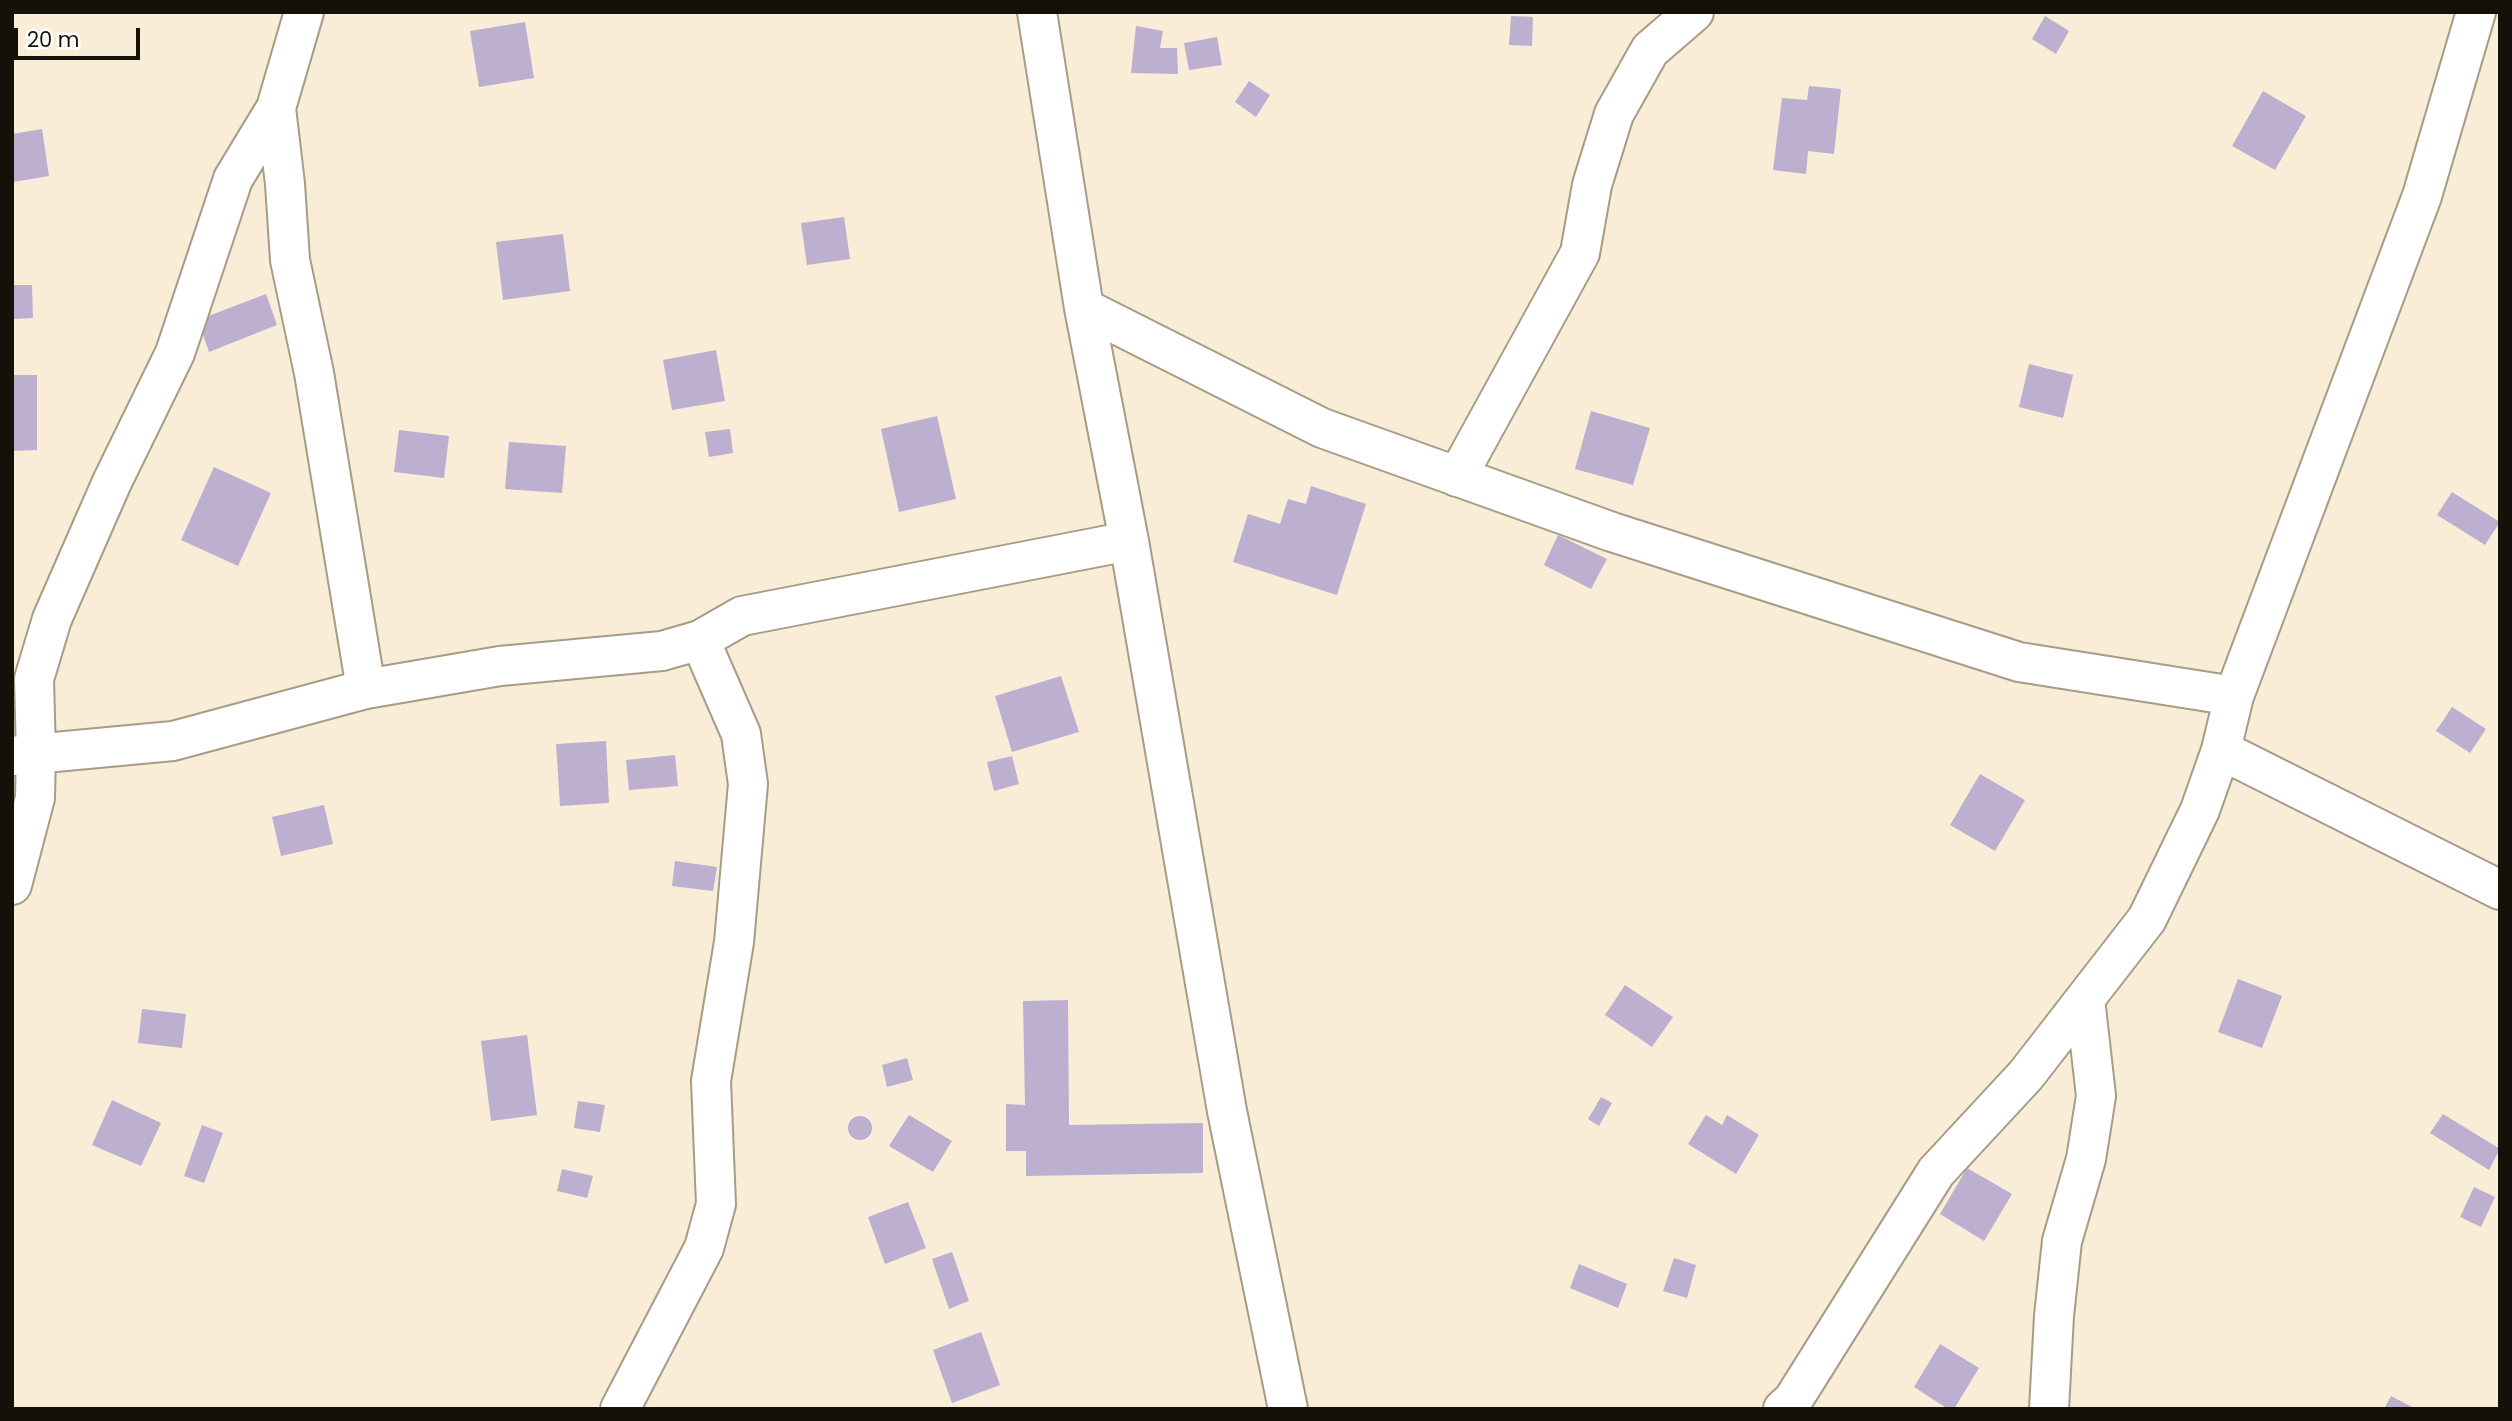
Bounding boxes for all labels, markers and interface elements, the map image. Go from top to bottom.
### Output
scale bar [18,14,144,58]
text: 20 m [27,25,80,54]

